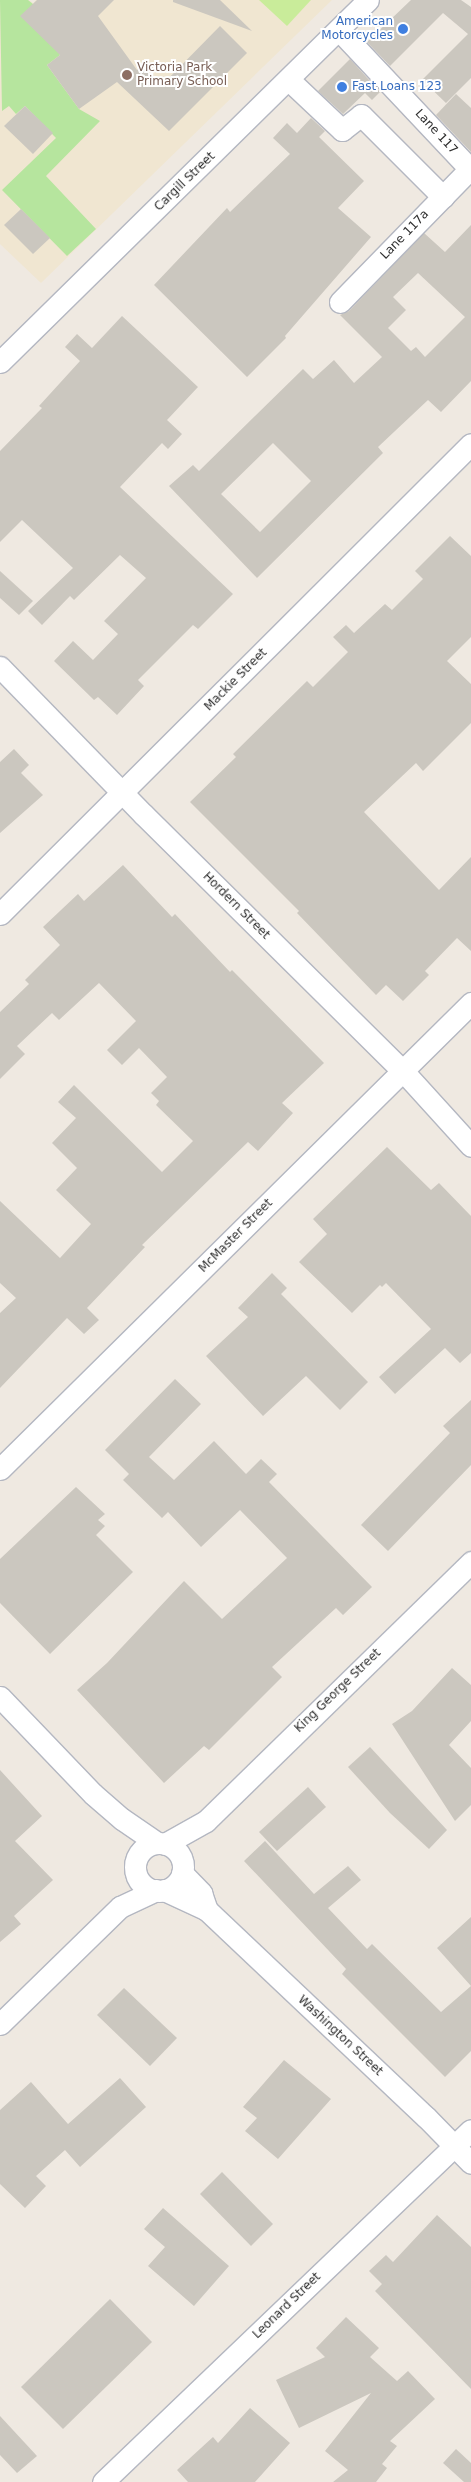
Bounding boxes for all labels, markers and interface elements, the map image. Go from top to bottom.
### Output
place label: American Motorcycles [321,15,393,43]
marker: American Motorcycles [397,23,409,35]
place label: Victoria Park Primary School [137,61,227,89]
marker: Victoria Park Primary School [121,69,133,81]
place label: Fast Loans 123 [352,80,442,94]
marker: Fast Loans 123 [336,81,348,93]
street label: Lane 117 [412,107,460,157]
street label: Cargill Street [152,150,218,214]
street label: Lane 117a [378,207,432,263]
street label: Mackie Street [202,646,270,714]
street label: Hordern Street [200,870,272,942]
street label: McMaster Street [196,1196,276,1276]
street label: King George Street [292,1646,384,1736]
street label: Washington Street [295,1993,385,2079]
street label: Leonard Street [250,2270,324,2342]

